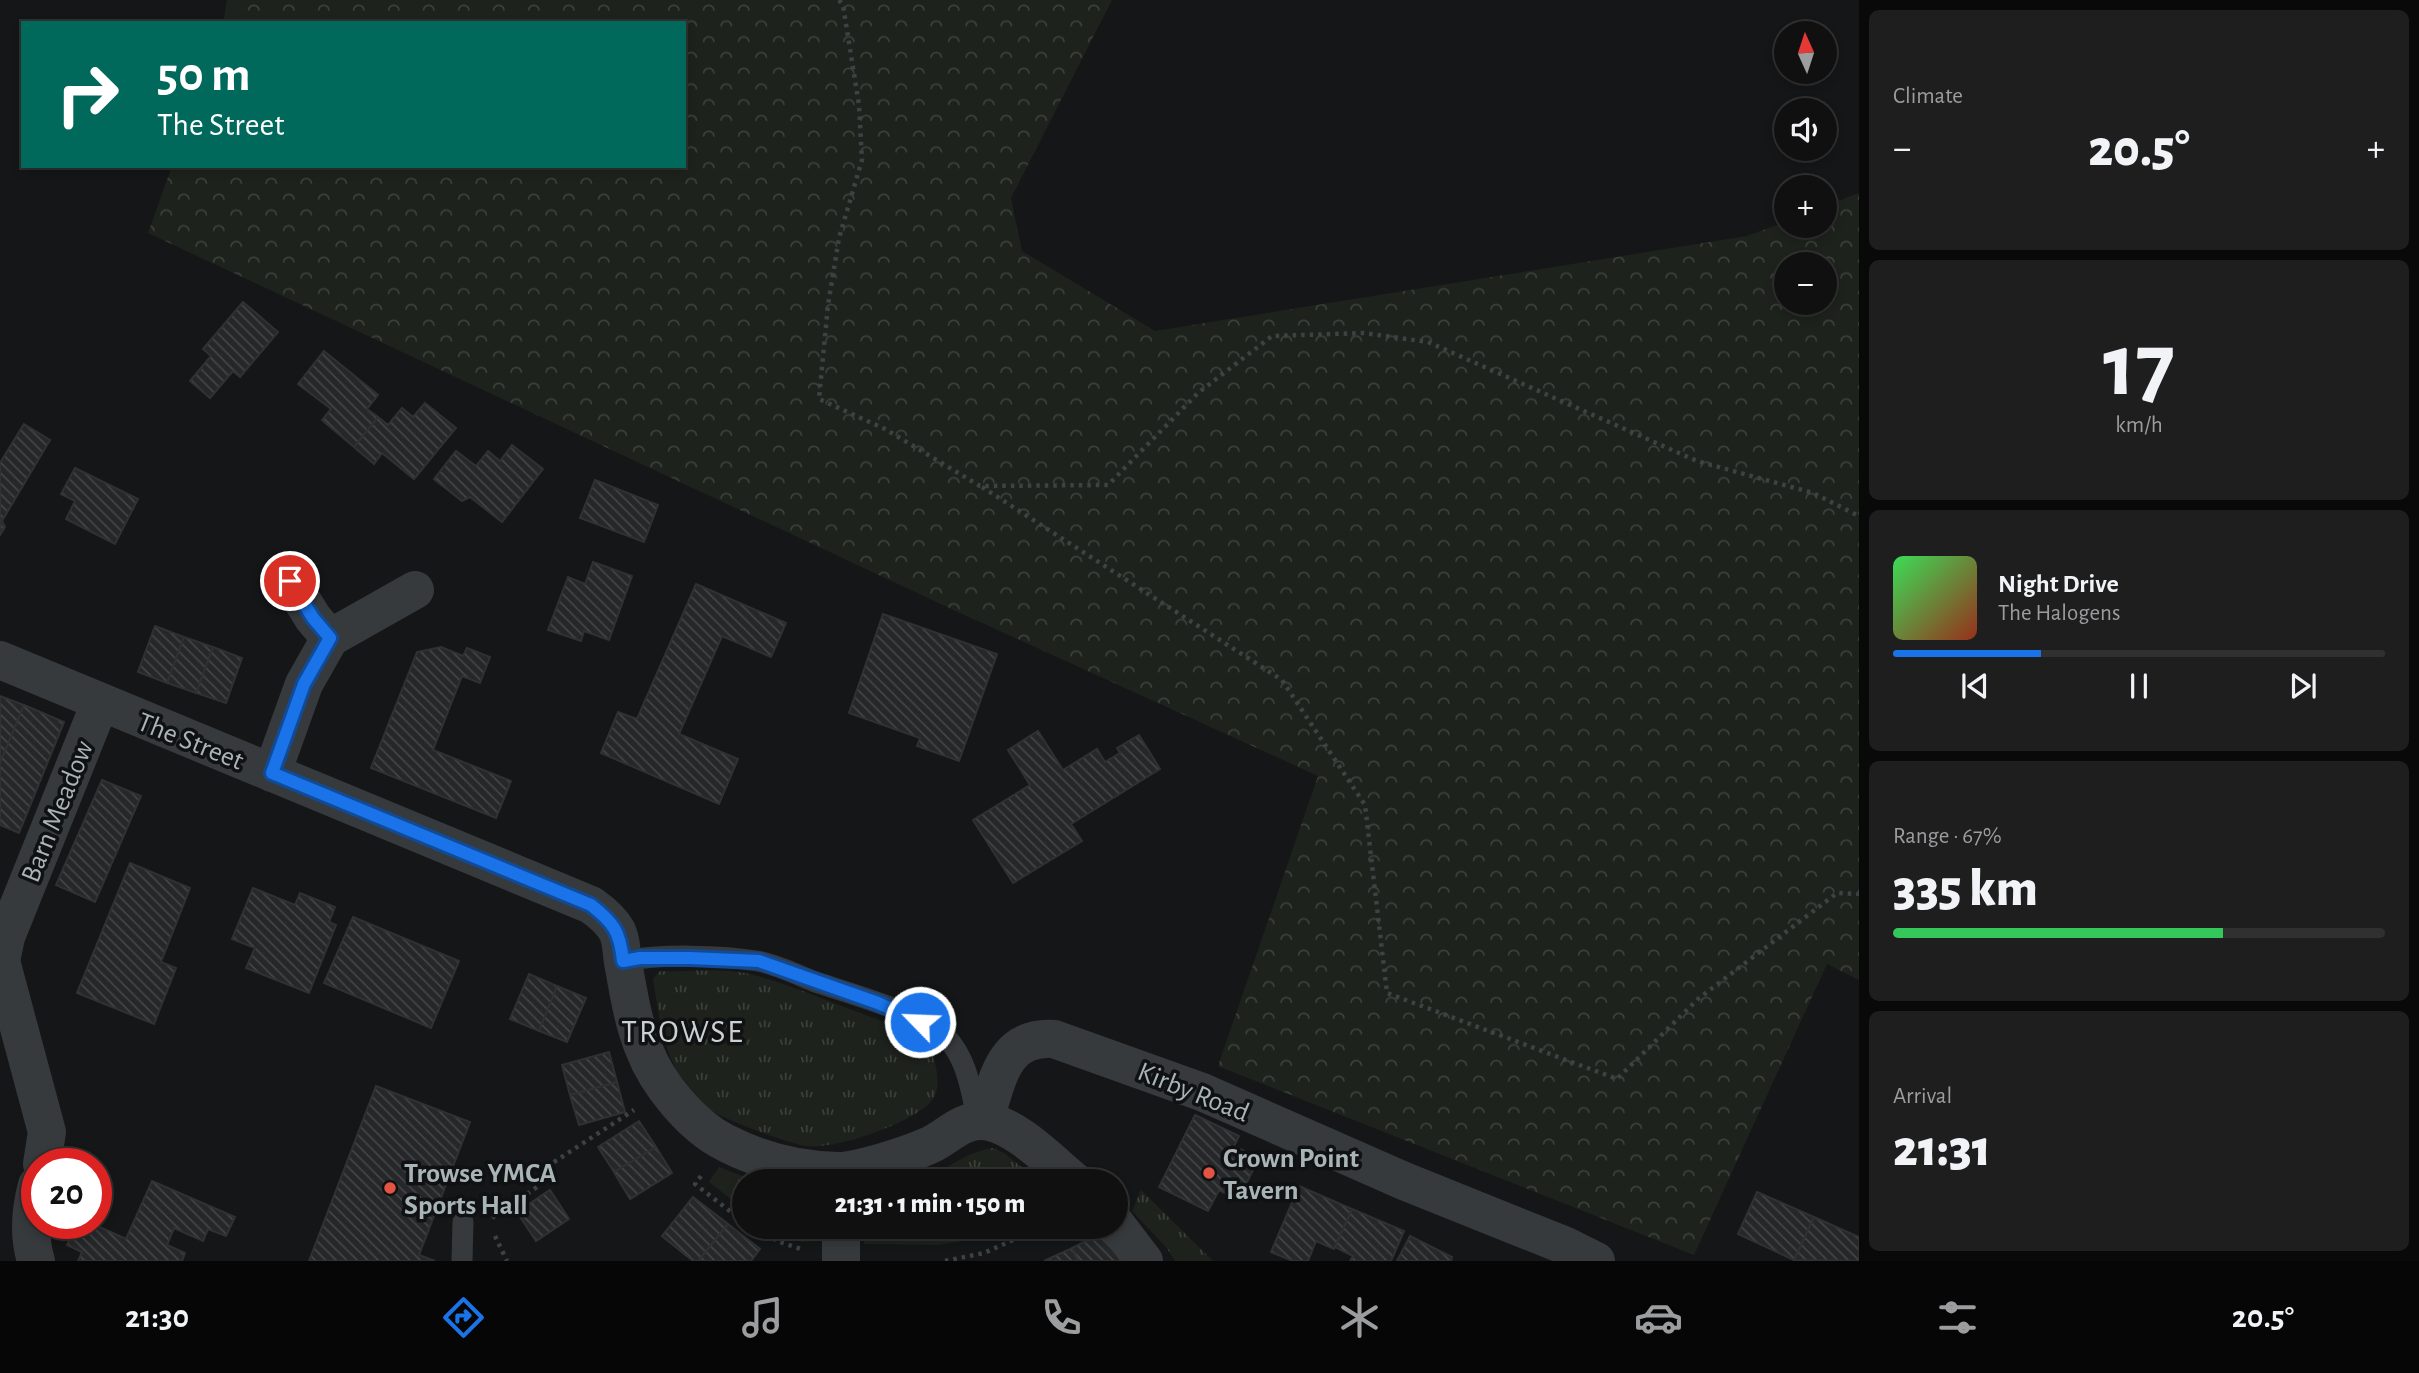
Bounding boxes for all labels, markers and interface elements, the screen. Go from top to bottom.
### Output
north arrow [1774,21,1838,84]
map controls [1774,21,1837,315]
icon: right [42,49,133,140]
text: 50 m [157,51,251,100]
text: Climate [1893,85,1963,108]
button: sound [1774,98,1837,161]
text: The Street [157,109,284,141]
text: 20.5° [2088,123,2190,175]
text: − [1893,130,1911,168]
text: + [2367,130,2385,168]
button: + [1774,175,1837,238]
button: − [1774,252,1837,315]
text: 17 [2103,321,2175,412]
text: km/h [2115,414,2163,437]
pin [260,551,320,611]
icon: arrive [271,562,309,600]
text: Night Drive [1998,571,2119,597]
text: The Halogens [1998,602,2120,625]
icon: previous [1956,667,1994,705]
icon: pause [2120,667,2158,705]
icon: next [2284,667,2322,705]
street label: The Street [133,708,247,776]
street label: Barn Meadow [17,737,99,886]
text: Range · 67% [1893,825,2002,848]
text: 335 km [1893,863,2038,915]
position arrow [883,985,957,1059]
district label: TROWSE [621,1016,745,1048]
street label: Kirby Road [1134,1058,1253,1128]
text: Arrival [1893,1085,1952,1108]
text: 21:31 [1893,1123,1991,1175]
place label: Crown Point Tavern [1223,1145,1359,1205]
speed limit sign: 20 [21,1148,112,1239]
place label: Trowse YMCA Sports Hall [404,1160,557,1220]
marker: Crown Point Tavern [1201,1165,1217,1181]
marker: Trowse YMCA Sports Hall [382,1180,398,1196]
text: 21:31 · 1 min · 150 m [835,1191,1025,1217]
icon: directions [439,1293,488,1342]
icon: music [738,1293,787,1342]
icon: phone [1037,1293,1086,1342]
icon: climate [1335,1293,1384,1342]
icon: car [1634,1293,1683,1342]
icon: filters [1933,1293,1982,1342]
text: 21:30 [125,1301,189,1333]
text: 20.5° [2232,1301,2294,1333]

